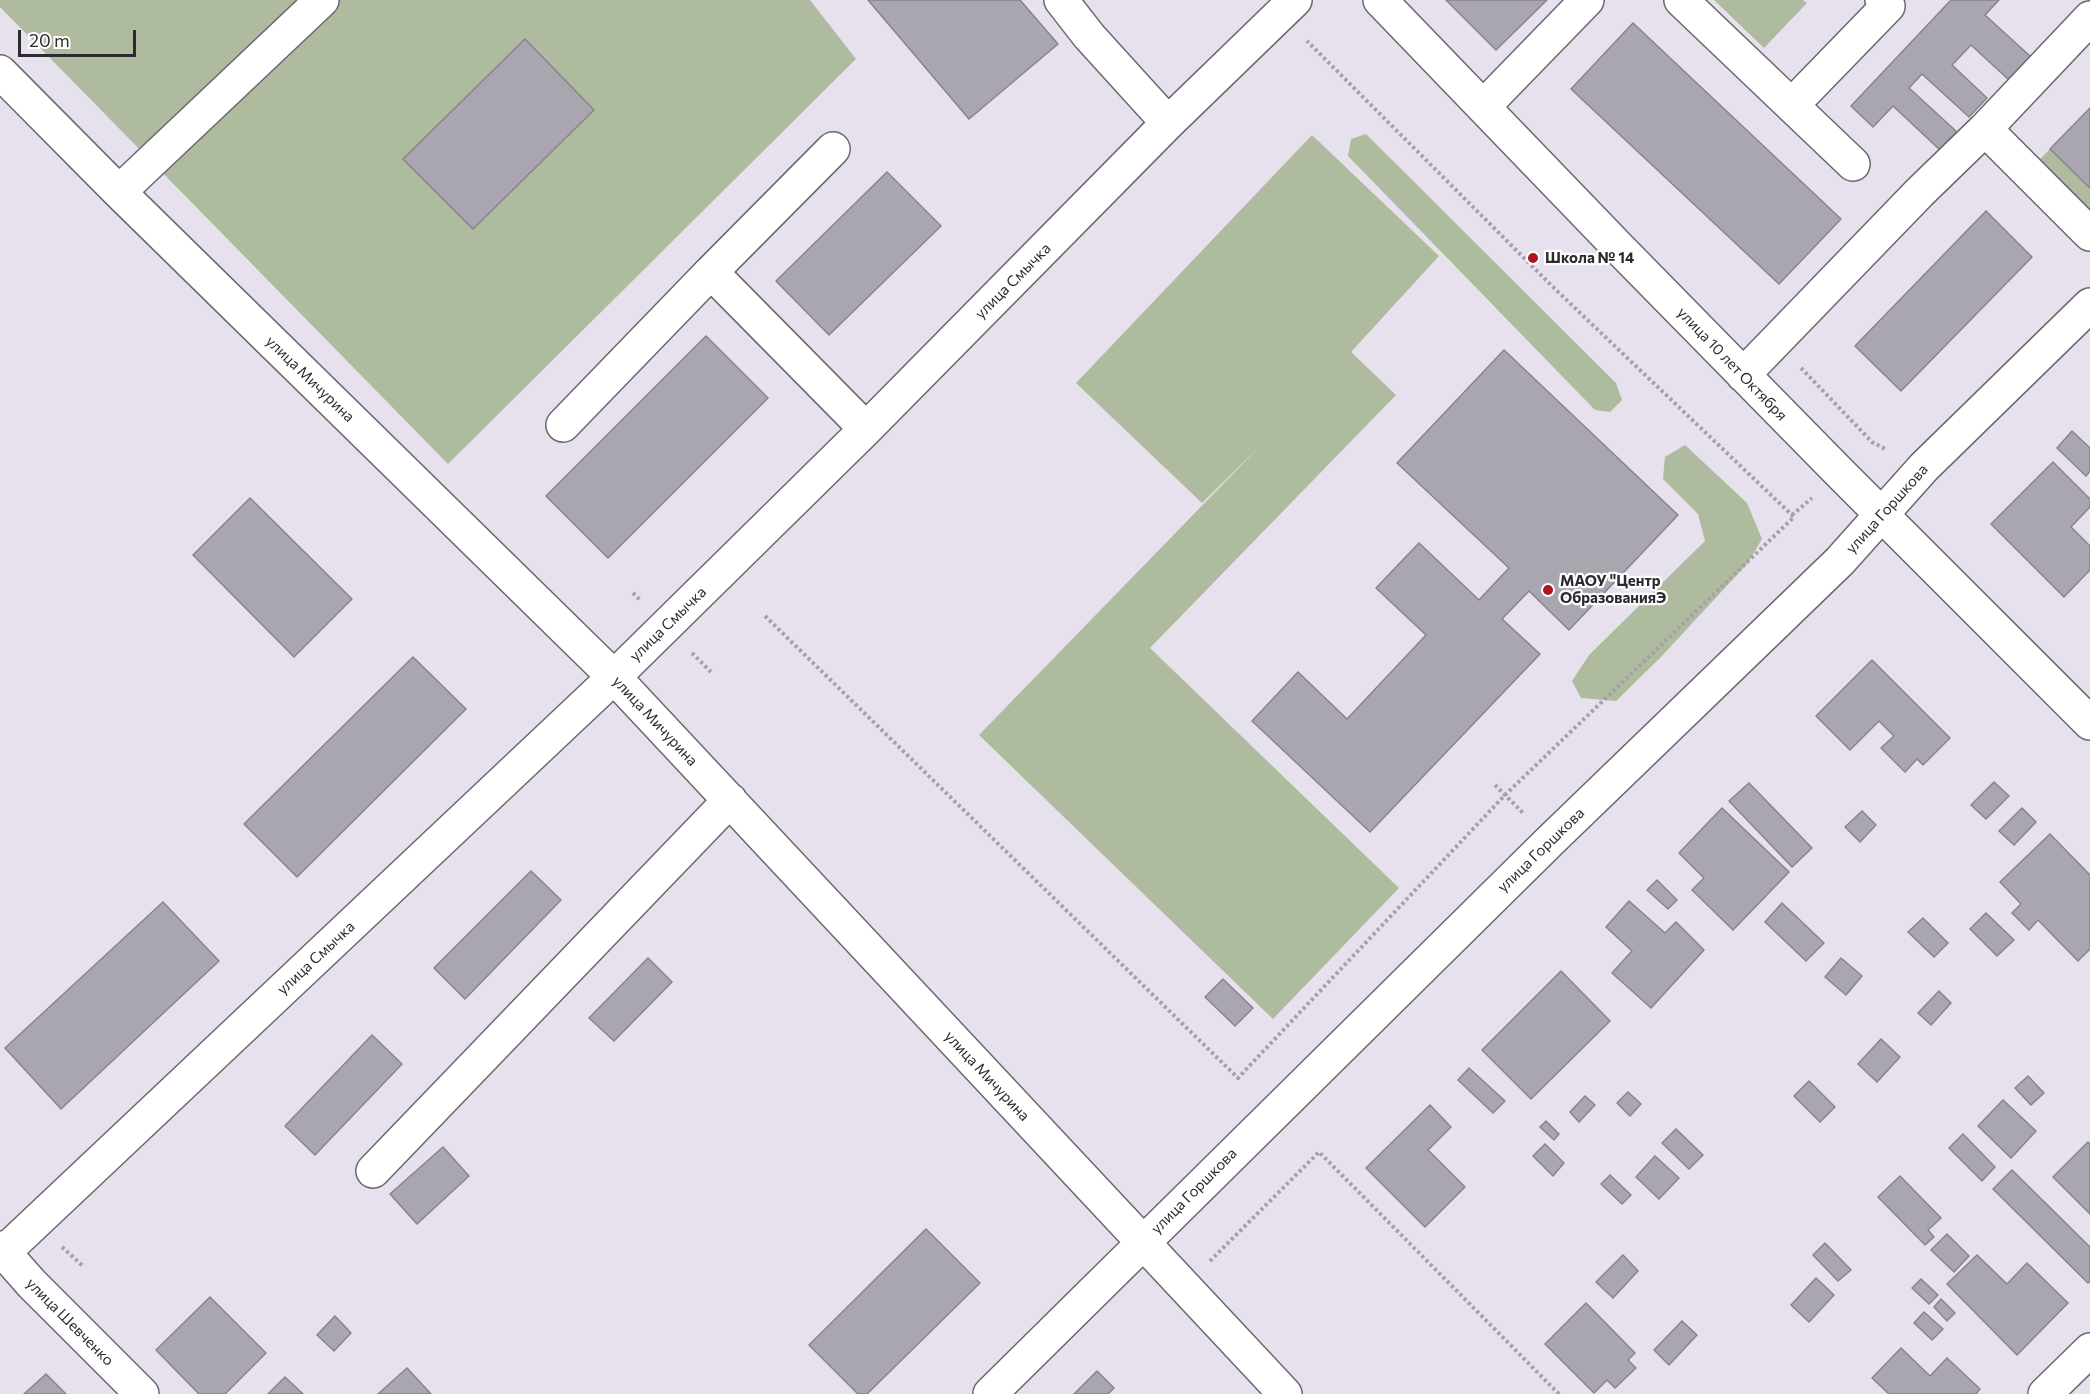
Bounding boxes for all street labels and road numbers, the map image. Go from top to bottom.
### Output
street label: улица Смычка [971,239,1055,323]
street label: улица 10 лет Октября [1673,304,1791,424]
street label: улица Мичурина [262,332,358,426]
street label: улица Горшкова [1842,461,1932,557]
street label: улица Смычка [626,583,710,665]
street label: улица Мичурина [609,672,701,770]
street label: улица Горшкова [1494,804,1588,896]
street label: улица Смычка [273,917,359,999]
street label: улица Мичурина [941,1027,1033,1125]
street label: улица Горшкова [1147,1144,1241,1238]
street label: улица Шевченко [22,1274,118,1370]

